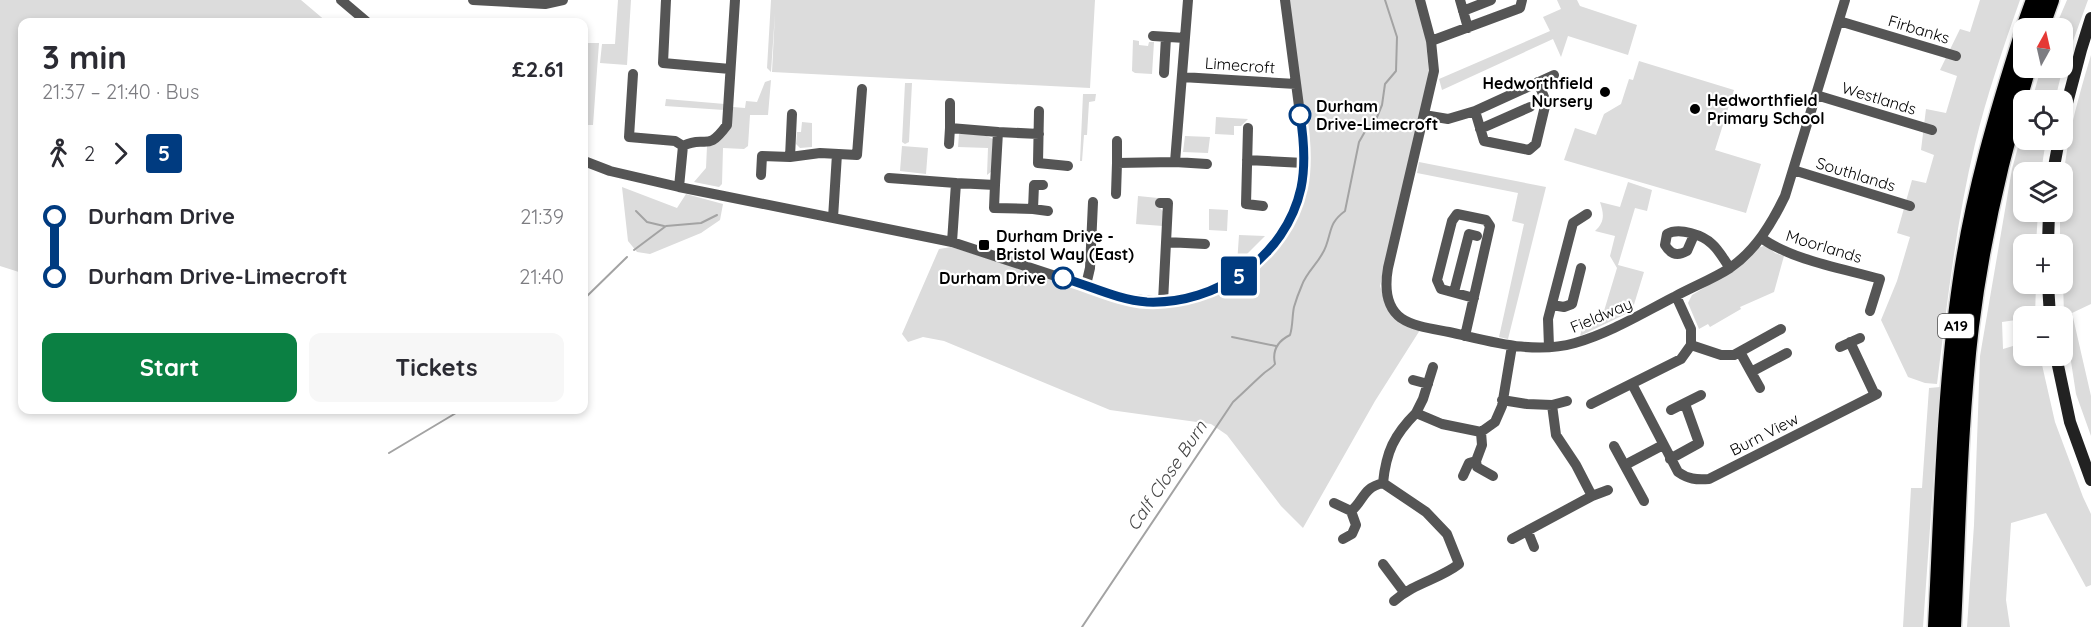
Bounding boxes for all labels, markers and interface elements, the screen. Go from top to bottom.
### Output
street label: Firbanks [1886,10,1952,48]
north arrow [2013,18,2073,78]
map controls [2013,18,2073,366]
text: 3 min [42,36,127,77]
street label: Limecroft [1204,53,1276,77]
text: £2.61 [512,55,564,83]
place label: Hedworthfield Nursery [1482,73,1593,111]
street label: Westlands [1839,77,1919,119]
text: 21:37 – 21:40 · Bus [42,79,199,104]
marker: Hedworthfield Nursery [1598,85,1612,99]
place label: Hedworthfield Primary School [1707,90,1825,128]
button: locate [2013,90,2073,150]
place label: Durham Drive-Limecroft [1316,96,1438,134]
marker: Hedworthfield Primary School [1688,102,1702,116]
marker: Durham Drive-Limecroft [1289,104,1311,126]
icon: walk [42,137,75,170]
icon: forward [104,137,137,170]
text: 5 [158,140,170,166]
text: 2 [84,141,95,166]
street label: Southlands [1814,152,1898,196]
button: layers [2013,162,2073,222]
text: Durham Drive [88,202,235,230]
text: 21:39 [520,204,564,229]
street label: Moorlands [1784,225,1864,267]
place label: Durham Drive - Bristol Way (East) [996,226,1134,264]
button: + [2013,234,2073,294]
marker: Durham Drive - Bristol Way (East) [977,238,991,252]
line badge: 5 [1220,256,1258,296]
text: Durham Drive-Limecroft [88,262,348,290]
text: 5 [1233,263,1245,289]
text: 21:40 [519,264,564,289]
marker: Durham Drive [1052,267,1074,289]
place label: Durham Drive [939,268,1046,288]
street label: Fieldway [1567,293,1635,337]
button: − [2013,306,2073,366]
road number: A19 [1938,314,1974,338]
button: Start [42,333,297,402]
button: Tickets [309,333,564,402]
street label: Burn View [1726,408,1802,460]
water label: Calf Close Burn [1121,416,1212,535]

